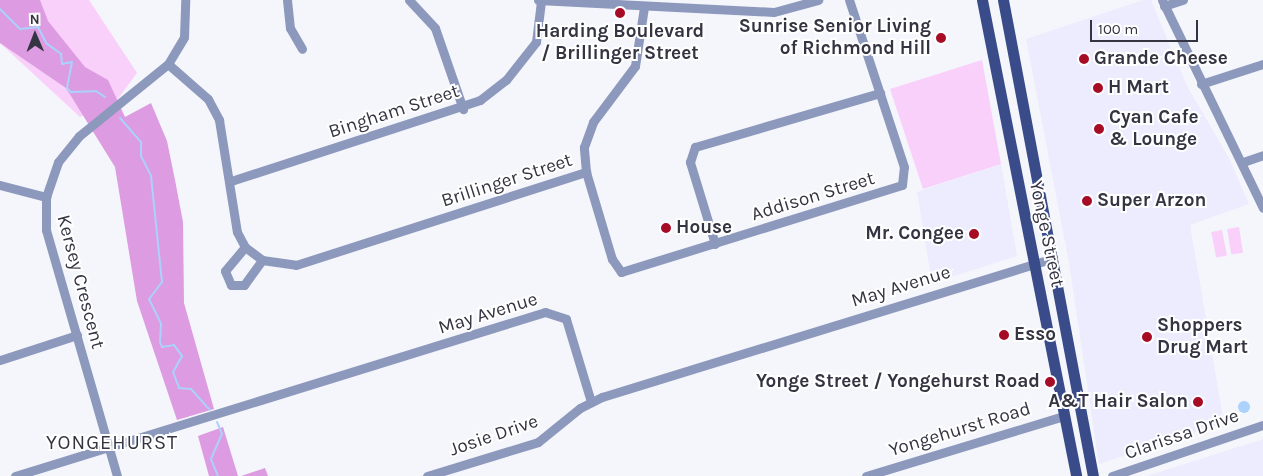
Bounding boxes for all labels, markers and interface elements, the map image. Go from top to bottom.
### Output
marker: Harding Boulevard / Brillinger Street [614,7,626,19]
north arrow [10,10,60,60]
scale bar [1093,10,1200,42]
text: N [30,11,40,28]
place label: Sunrise Senior Living of Richmond Hill [739,16,931,60]
text: 100 m [1098,20,1138,38]
place label: Harding Boulevard / Brillinger Street [536,21,704,65]
marker: Sunrise Senior Living of Richmond Hill [935,32,947,44]
place label: Grande Cheese [1094,48,1228,70]
marker: Grande Cheese [1078,53,1090,65]
place label: H Mart [1108,77,1169,99]
street label: Bingham Street [326,80,462,144]
marker: H Mart [1092,82,1104,94]
place label: Cyan Cafe & Lounge [1109,107,1199,151]
marker: Cyan Cafe & Lounge [1093,123,1105,135]
street label: Brillinger Street [439,149,575,213]
street label: Addison Street [749,167,877,227]
street label: Yonge Street [1024,179,1068,289]
place label: Super Arzon [1097,190,1206,212]
marker: Super Arzon [1081,195,1093,207]
street label: Kersey Crescent [51,213,109,351]
place label: House [676,217,732,239]
marker: House [660,222,672,234]
place label: Mr. Congee [865,223,964,245]
marker: Mr. Congee [968,228,980,240]
street label: May Avenue [849,261,953,313]
street label: May Avenue [436,288,540,340]
place label: Shoppers Drug Mart [1157,315,1248,359]
place label: Esso [1014,324,1056,346]
marker: Esso [998,329,1010,341]
marker: Shoppers Drug Mart [1141,331,1153,343]
place label: Yonge Street / Yongehurst Road [756,371,1040,393]
marker: Yonge Street / Yongehurst Road [1044,376,1056,388]
place label: A&T Hair Salon [1048,391,1188,413]
marker: A&T Hair Salon [1192,396,1204,408]
street label: Yongehurst Road [887,398,1033,462]
street label: Clarissa Drive [1122,405,1242,465]
street label: Josie Drive [447,410,541,462]
district label: YONGEHURST [45,430,179,454]

